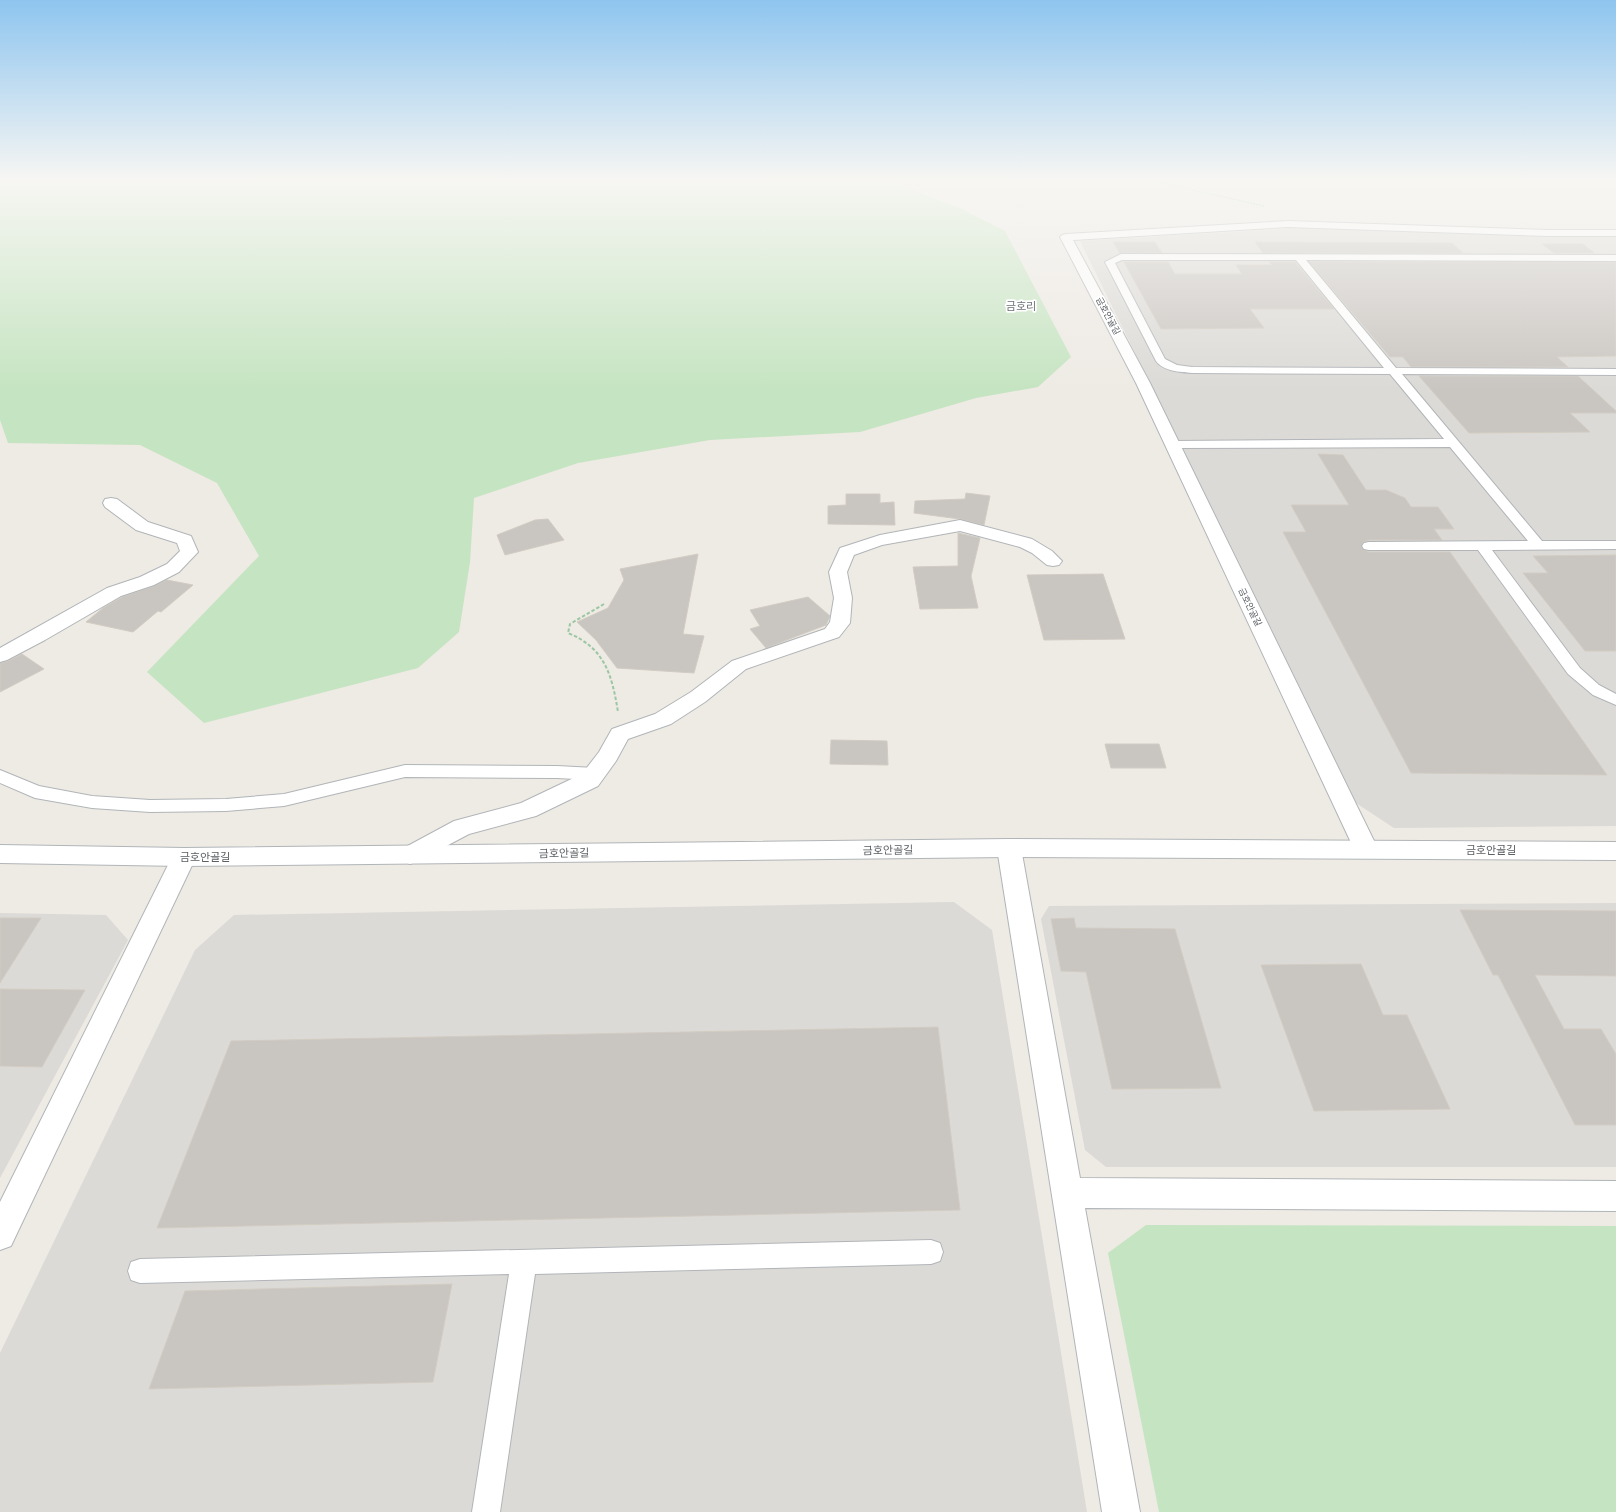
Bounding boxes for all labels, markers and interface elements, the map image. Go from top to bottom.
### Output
street label: 금호안골길 [1093,294,1124,337]
district label: 금호리 [1006,298,1036,313]
street label: 금호안골길 [1236,585,1265,628]
street label: 금호안골길 [863,842,913,857]
street label: 금호안골길 [1466,842,1516,857]
street label: 금호안골길 [539,845,589,860]
street label: 금호안골길 [180,849,230,864]

